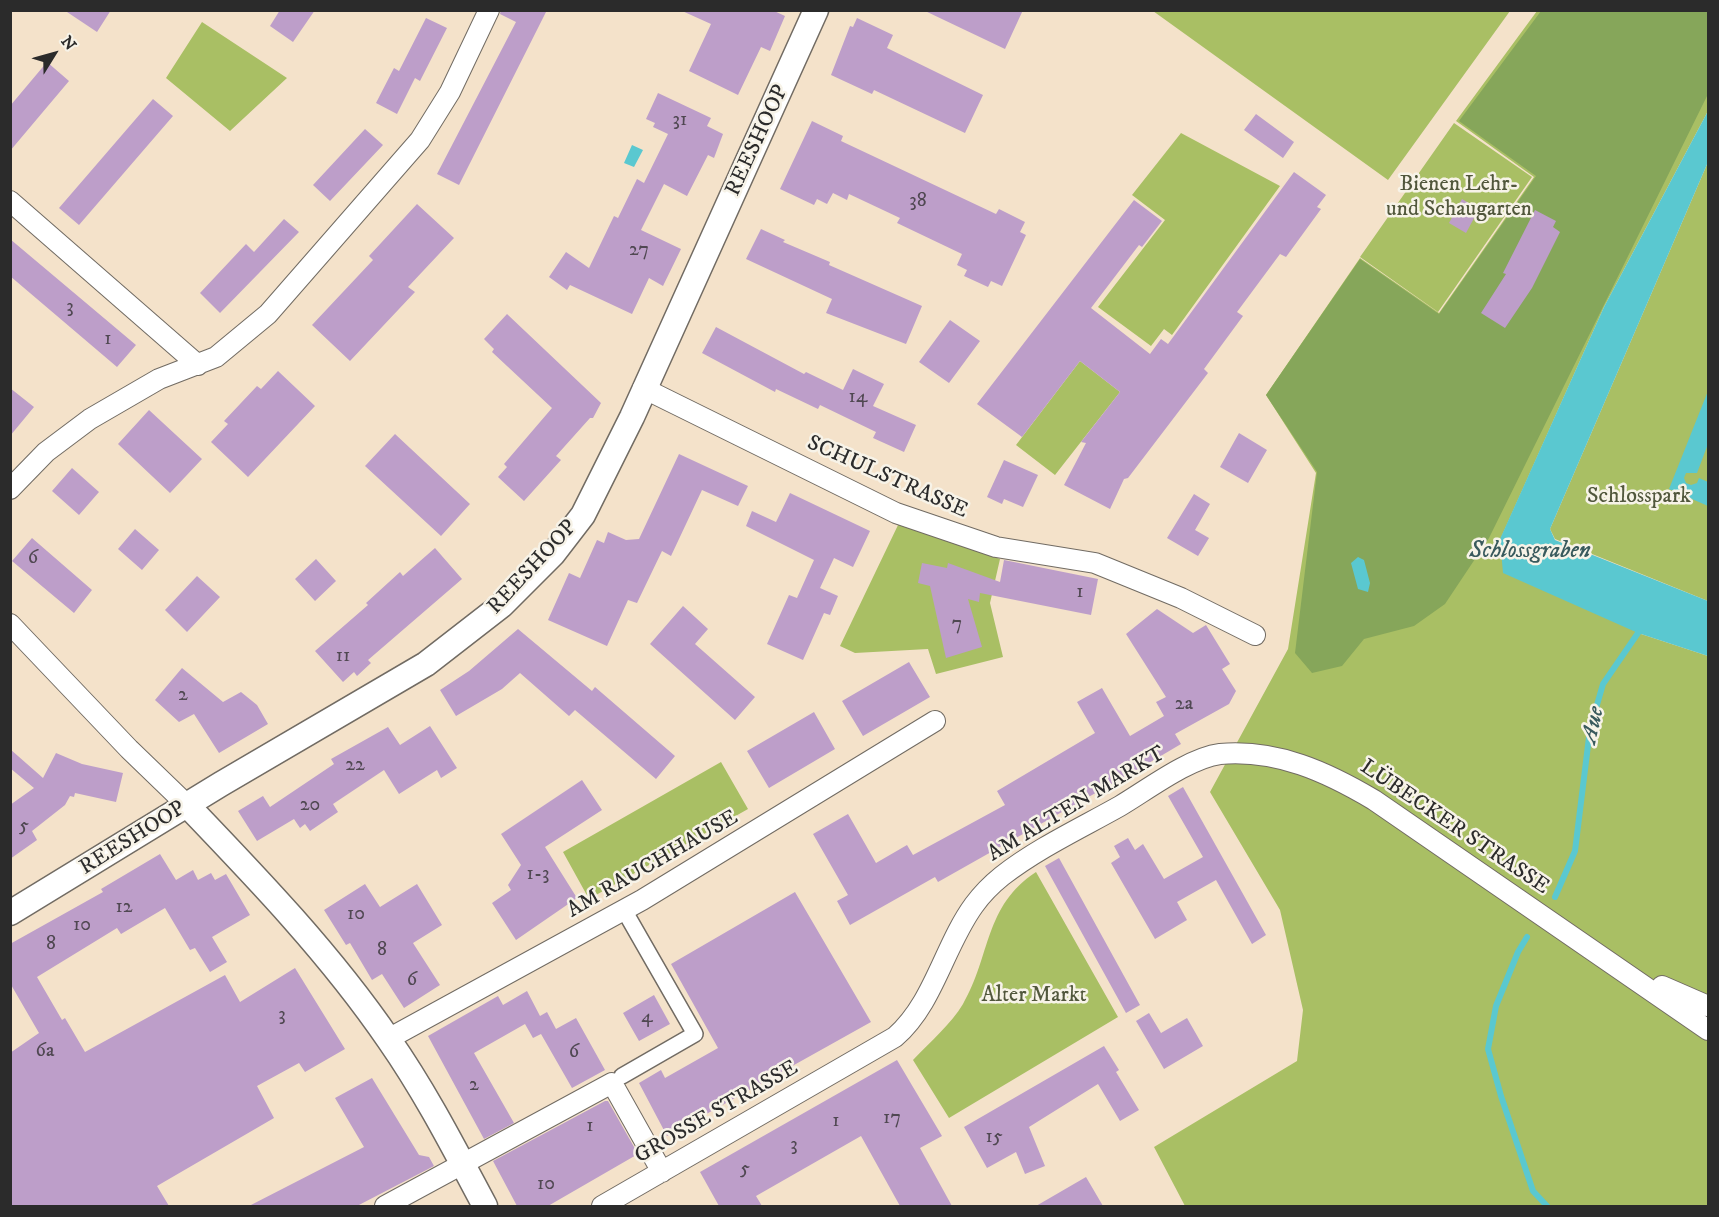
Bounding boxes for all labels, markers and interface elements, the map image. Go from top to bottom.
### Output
north arrow [24,24,84,84]
text: N [56,32,80,54]
street label: REESHOOP [721,81,795,201]
house number: 31 [673,109,687,133]
park label: Bienen Lehr- und Schaugarten [1386,172,1532,224]
house number: 38 [909,190,927,214]
house number: 27 [629,239,649,263]
house number: 3 [66,296,74,320]
house number: 1 [104,328,112,352]
house number: 14 [849,386,867,410]
street label: SCHULSTRASSE [803,431,971,525]
park label: Schlosspark [1587,484,1691,510]
street label: REESHOOP [483,515,583,621]
water label: Schlossgraben [1469,538,1591,566]
house number: 6 [28,547,38,571]
house number: 1 [1076,581,1084,605]
house number: 7 [952,613,962,637]
house number: 11 [336,645,350,669]
house number: 2 [178,684,188,708]
house number: 2a [1175,693,1193,717]
water label: Aue [1576,704,1612,746]
street label: AM ALTEN MARKT [983,741,1171,869]
house number: 22 [345,754,365,778]
street label: LÜBECKER STRASSE [1354,755,1554,901]
house number: 20 [300,794,320,818]
street label: REESHOOP [75,796,191,882]
street label: AM RAUCHHAUSE [563,805,743,925]
house number: 5 [19,815,29,839]
house number: 1-3 [527,863,549,887]
house number: 12 [115,896,133,920]
house number: 10 [347,903,365,927]
house number: 10 [73,914,91,938]
house number: 8 [46,933,56,957]
house number: 8 [377,939,387,963]
house number: 6 [407,969,417,993]
park label: Alter Markt [982,983,1086,1009]
house number: 3 [278,1004,286,1028]
house number: 4 [641,1006,653,1030]
house number: 6a [36,1040,54,1064]
house number: 6 [569,1041,579,1065]
street label: GROSSE STRASSE [631,1055,803,1171]
house number: 2 [469,1074,479,1098]
house number: 17 [883,1107,901,1131]
house number: 1 [832,1110,840,1134]
house number: 1 [586,1115,594,1139]
house number: 15 [985,1126,1003,1150]
house number: 3 [790,1134,798,1158]
house number: 5 [740,1158,750,1182]
house number: 10 [537,1173,555,1197]

